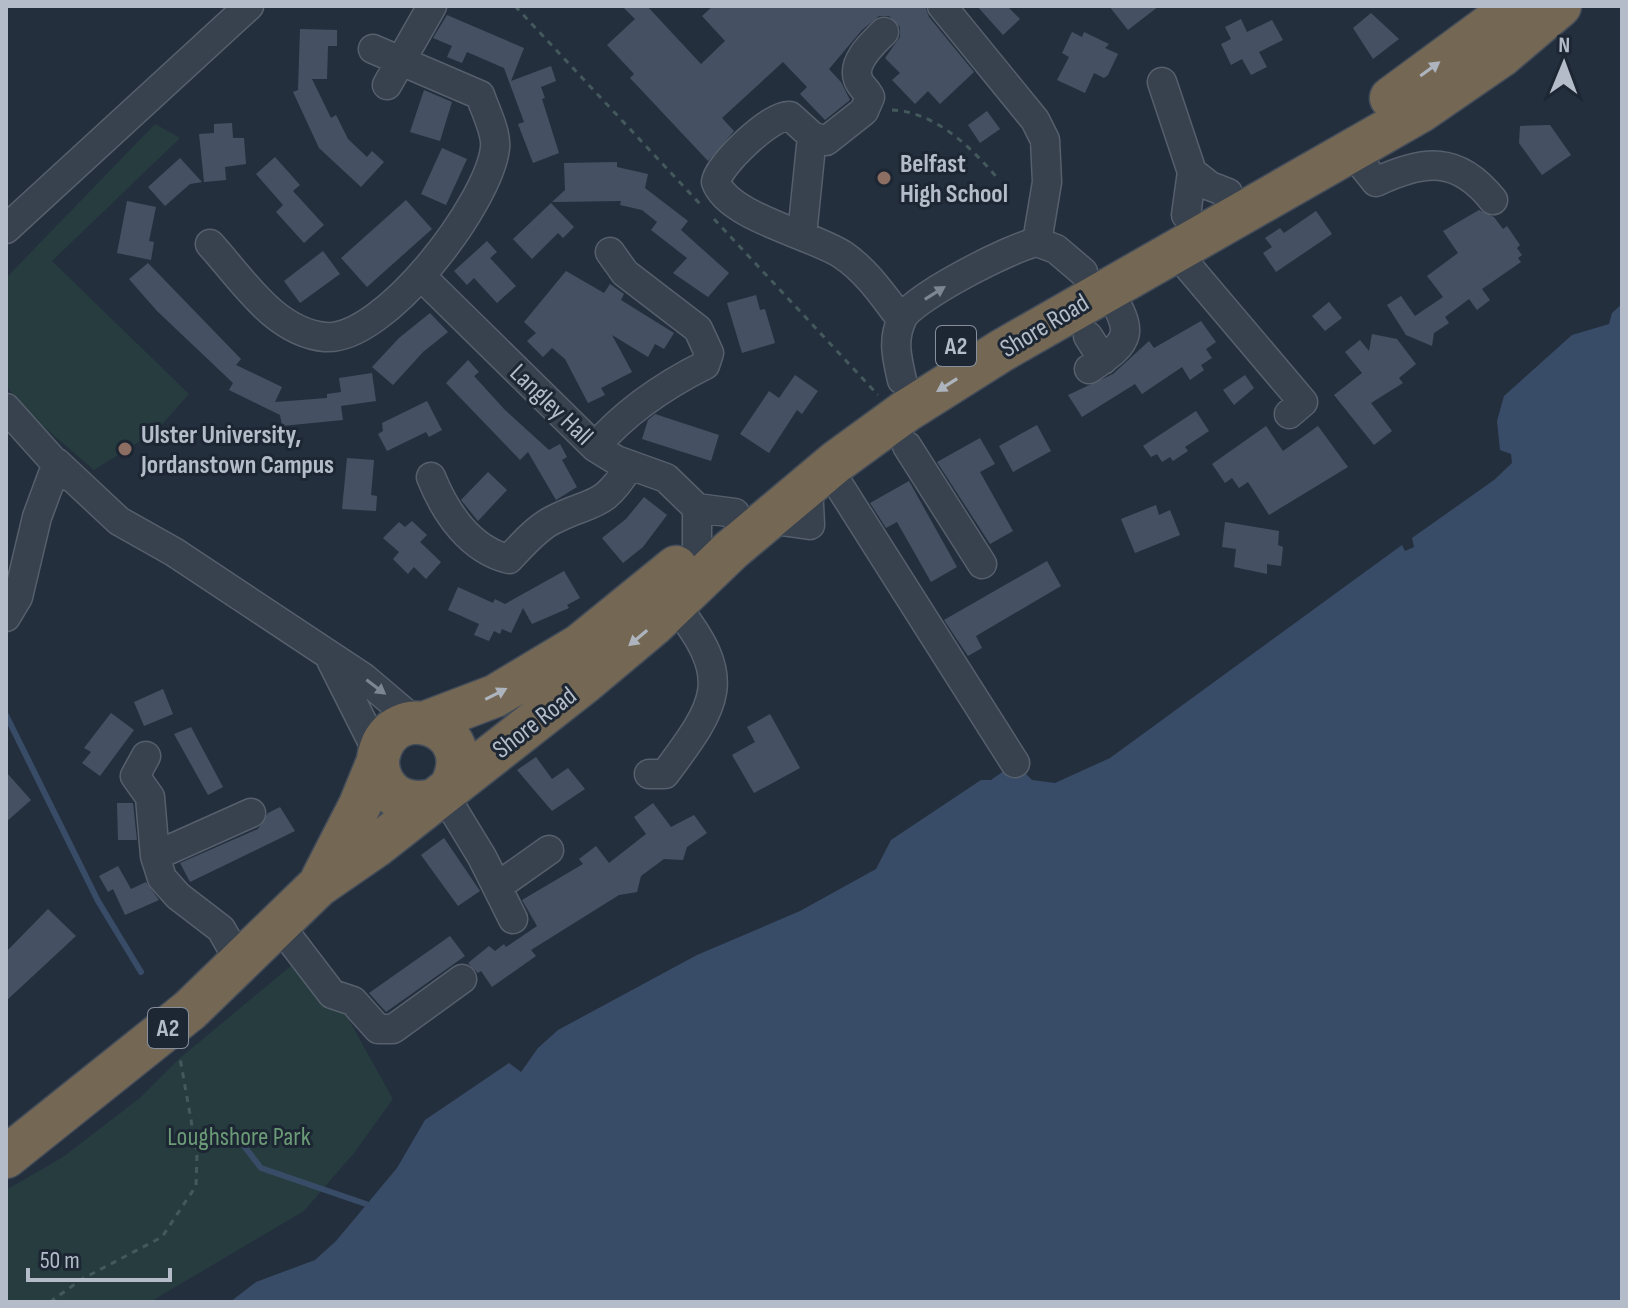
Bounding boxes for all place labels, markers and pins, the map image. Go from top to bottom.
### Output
place label: Belfast High School [900,149,1008,210]
marker: Belfast High School [875,169,893,187]
place label: Ulster University, Jordanstown Campus [140,420,334,481]
marker: Ulster University, Jordanstown Campus [116,440,134,458]

